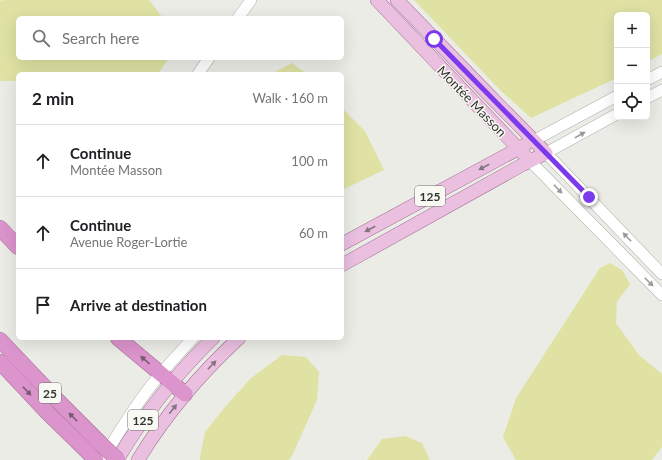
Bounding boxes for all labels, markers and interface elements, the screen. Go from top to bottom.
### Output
map controls [614,12,650,120]
button: + [614,12,650,48]
search box [16,16,344,60]
icon: search [30,27,52,49]
text: Search here [62,29,139,47]
route start [425,30,443,48]
button: − [614,48,650,84]
street label: Montée Masson [434,62,510,140]
button: locate [614,84,650,120]
text: 2 min [32,88,74,109]
text: Walk · 160 m [252,90,328,106]
one-way arrow [574,131,586,138]
text: Continue [70,144,131,162]
icon: ahead [32,150,54,172]
text: 100 m [291,153,328,169]
text: Montée Masson [70,162,162,178]
one-way arrow [478,164,490,170]
one-way arrow [553,184,562,194]
road number: 125 [415,186,445,206]
route end [580,188,598,206]
text: Continue [70,216,131,234]
icon: ahead [32,222,54,244]
text: 60 m [299,225,328,241]
one-way arrow [364,225,376,232]
one-way arrow [622,232,631,242]
text: Avenue Roger-Lortie [70,234,187,250]
one-way arrow [644,277,654,286]
icon: arrive [32,294,54,316]
text: Arrive at destination [70,296,207,314]
one-way arrow [139,356,150,365]
one-way arrow [207,360,216,370]
road number: 25 [39,383,61,403]
one-way arrow [22,385,31,396]
one-way arrow [169,403,178,414]
road number: 125 [128,410,158,430]
one-way arrow [69,412,78,422]

